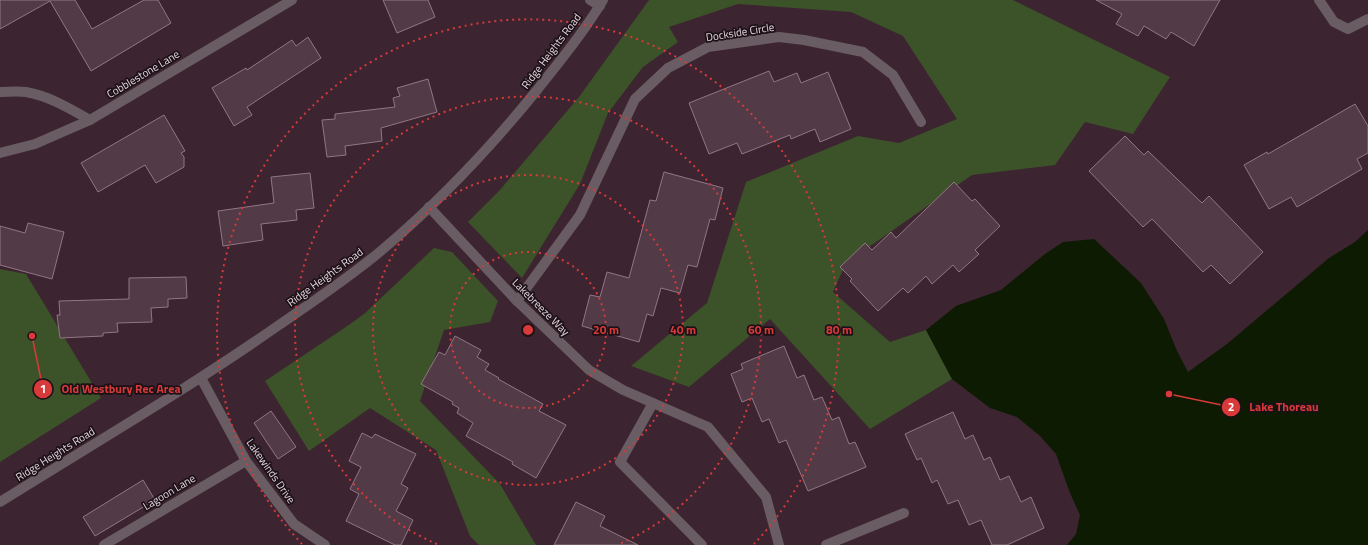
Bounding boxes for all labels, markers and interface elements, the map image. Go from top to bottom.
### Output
street label: Ridge Heights Road [517,10,585,92]
street label: Dockside Circle [705,19,776,45]
street label: Cobblestone Lane [104,46,183,102]
street label: Ridge Heights Road [284,244,367,310]
street label: Lakebreeze Way [509,275,574,340]
text: 20 m [593,320,619,339]
text: 40 m [670,320,696,339]
text: 60 m [748,320,774,339]
text: 80 m [826,320,852,339]
centre of rings [521,323,535,337]
callout: Old Westbury Rec Area [33,377,188,401]
text: 1 [40,379,46,398]
text: Old Westbury Rec Area [61,379,181,398]
callout: Lake Thoreau [1221,395,1326,419]
text: 2 [1228,397,1234,416]
text: Lake Thoreau [1249,397,1319,416]
street label: Ridge Heights Road [12,423,98,485]
street label: Lakewinds Drive [243,435,299,507]
street label: Lagoon Lane [140,470,199,514]

